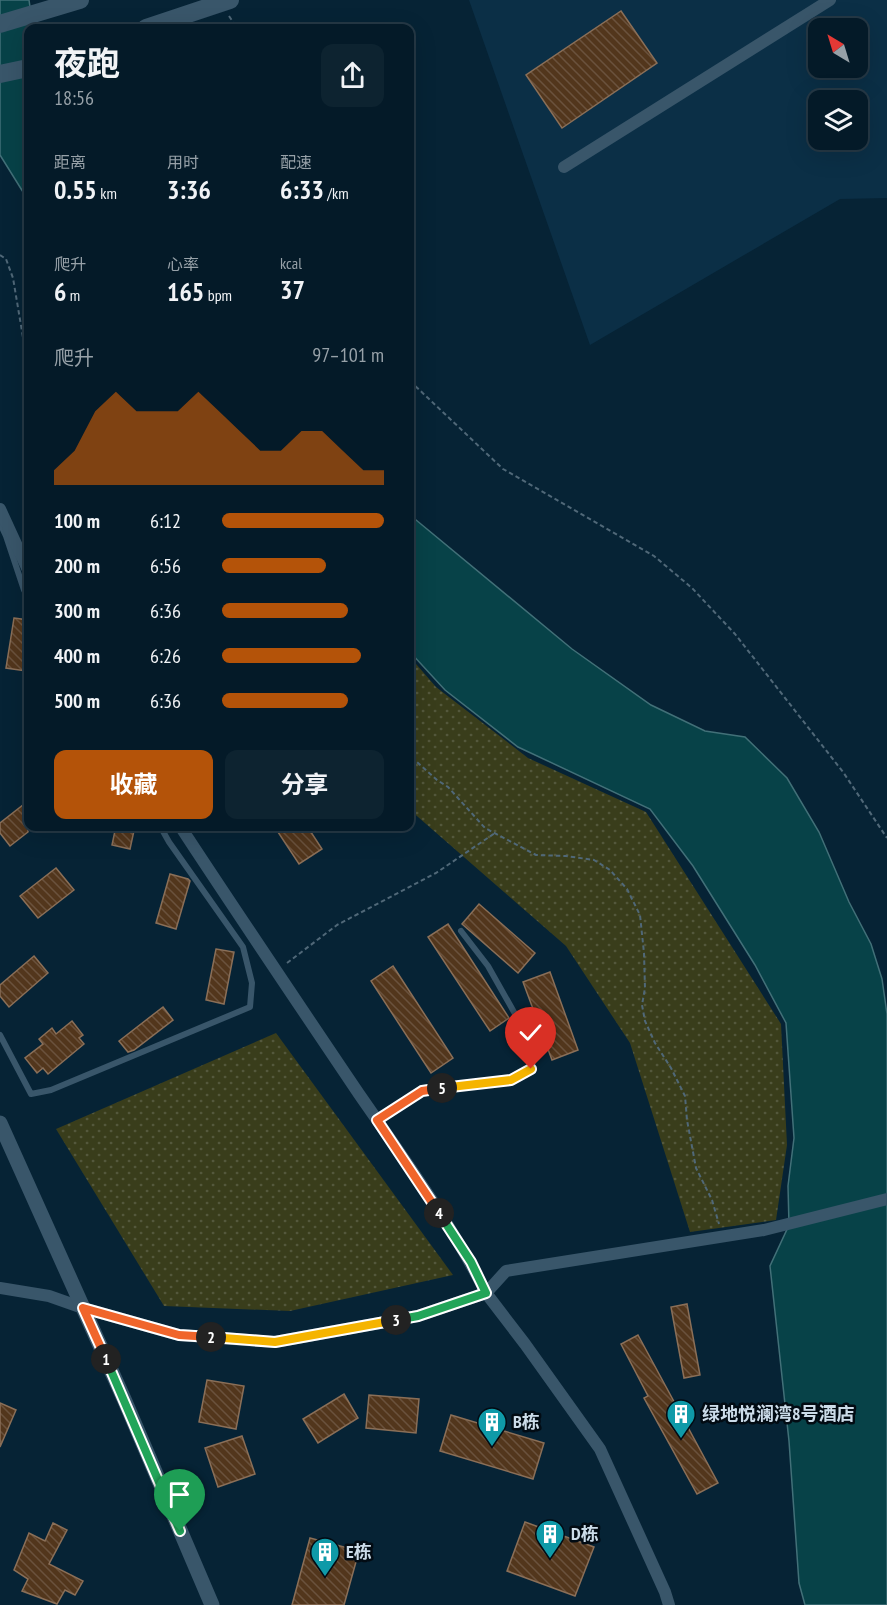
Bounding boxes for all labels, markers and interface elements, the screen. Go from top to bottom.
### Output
north arrow [808,18,868,78]
map controls [808,18,868,150]
text: 夜跑 [54,41,120,84]
button: share [321,44,384,107]
text: 18:56 [54,85,94,111]
button: layers [808,90,868,150]
text: 距离 [54,152,86,172]
text: 用时 [167,152,199,172]
text: 配速 [280,152,312,172]
text: 0.55 [54,173,97,206]
text: 3:36 [167,173,211,206]
text: 6:33 [280,173,324,206]
text: km [97,183,117,203]
text: /km [324,183,349,203]
text: kcal [280,253,302,273]
text: 爬升 [54,254,86,274]
text: 心率 [167,254,199,274]
text: 37 [280,273,305,306]
text: 6 [54,275,66,308]
text: 165 [167,275,204,308]
text: m [66,285,80,305]
text: bpm [204,285,232,305]
text: 97–101 m [312,342,384,368]
text: 爬升 [54,345,94,371]
text: 100 m [54,508,100,534]
text: 6:12 [150,508,181,534]
text: 200 m [54,553,100,579]
text: 6:56 [150,553,181,579]
text: 300 m [54,598,100,624]
text: 6:36 [150,598,181,624]
text: 400 m [54,643,100,669]
text: 6:26 [150,643,181,669]
text: 500 m [54,688,100,714]
text: 6:36 [150,688,181,714]
button: 收藏 [54,750,213,819]
button: 分享 [225,750,384,819]
pin [505,1007,556,1069]
icon: check [514,1016,547,1049]
pin: 5 [427,1073,457,1103]
text: 5 [438,1078,446,1098]
pin: 4 [424,1198,454,1228]
text: 4 [435,1203,443,1223]
pin: 3 [381,1305,411,1335]
text: 3 [392,1310,400,1330]
pin: 2 [196,1322,226,1352]
text: 2 [207,1327,215,1347]
pin: 1 [91,1344,121,1374]
text: 1 [102,1349,110,1369]
building icon: 绿地悦澜湾8号酒店 [665,1398,697,1440]
place label: 绿地悦澜湾8号酒店 [702,1402,855,1425]
building icon: B栋 [476,1406,508,1448]
place label: B栋 [513,1410,540,1433]
pin [154,1469,205,1531]
icon: arrive [163,1478,196,1511]
building icon: D栋 [534,1518,566,1560]
place label: D栋 [571,1522,599,1545]
building icon: E栋 [309,1536,341,1578]
place label: E栋 [346,1540,372,1563]

